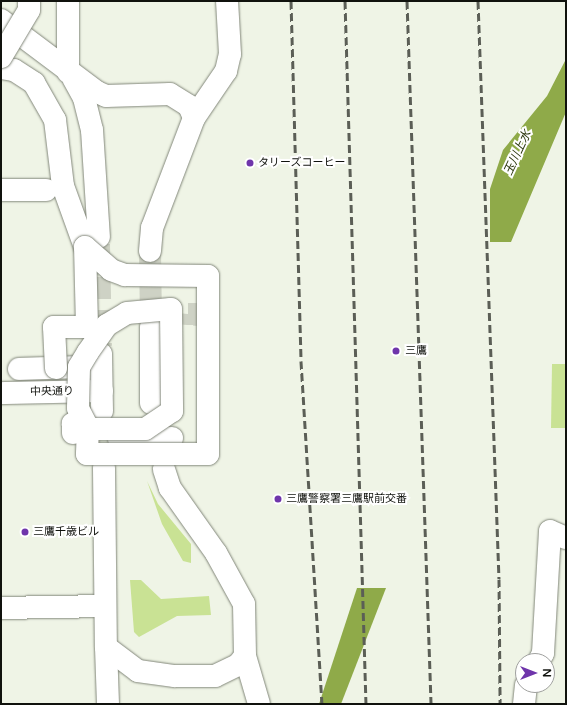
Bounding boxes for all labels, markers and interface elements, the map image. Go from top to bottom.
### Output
water label: 玉川上水 [501,128,535,178]
place label: タリーズコーヒー [258,156,346,170]
marker: タリーズコーヒー [245,158,255,168]
place label: 三鷹 [405,344,427,358]
marker: 三鷹 [390,345,402,357]
street label: 中央通り [30,385,74,399]
place label: 三鷹警察署三鷹駅前交番 [286,492,407,506]
marker: 三鷹警察署三鷹駅前交番 [273,494,283,504]
place label: 三鷹千歳ビル [33,525,99,539]
marker: 三鷹千歳ビル [20,527,30,537]
north arrow [515,653,555,693]
text: N [540,669,553,677]

